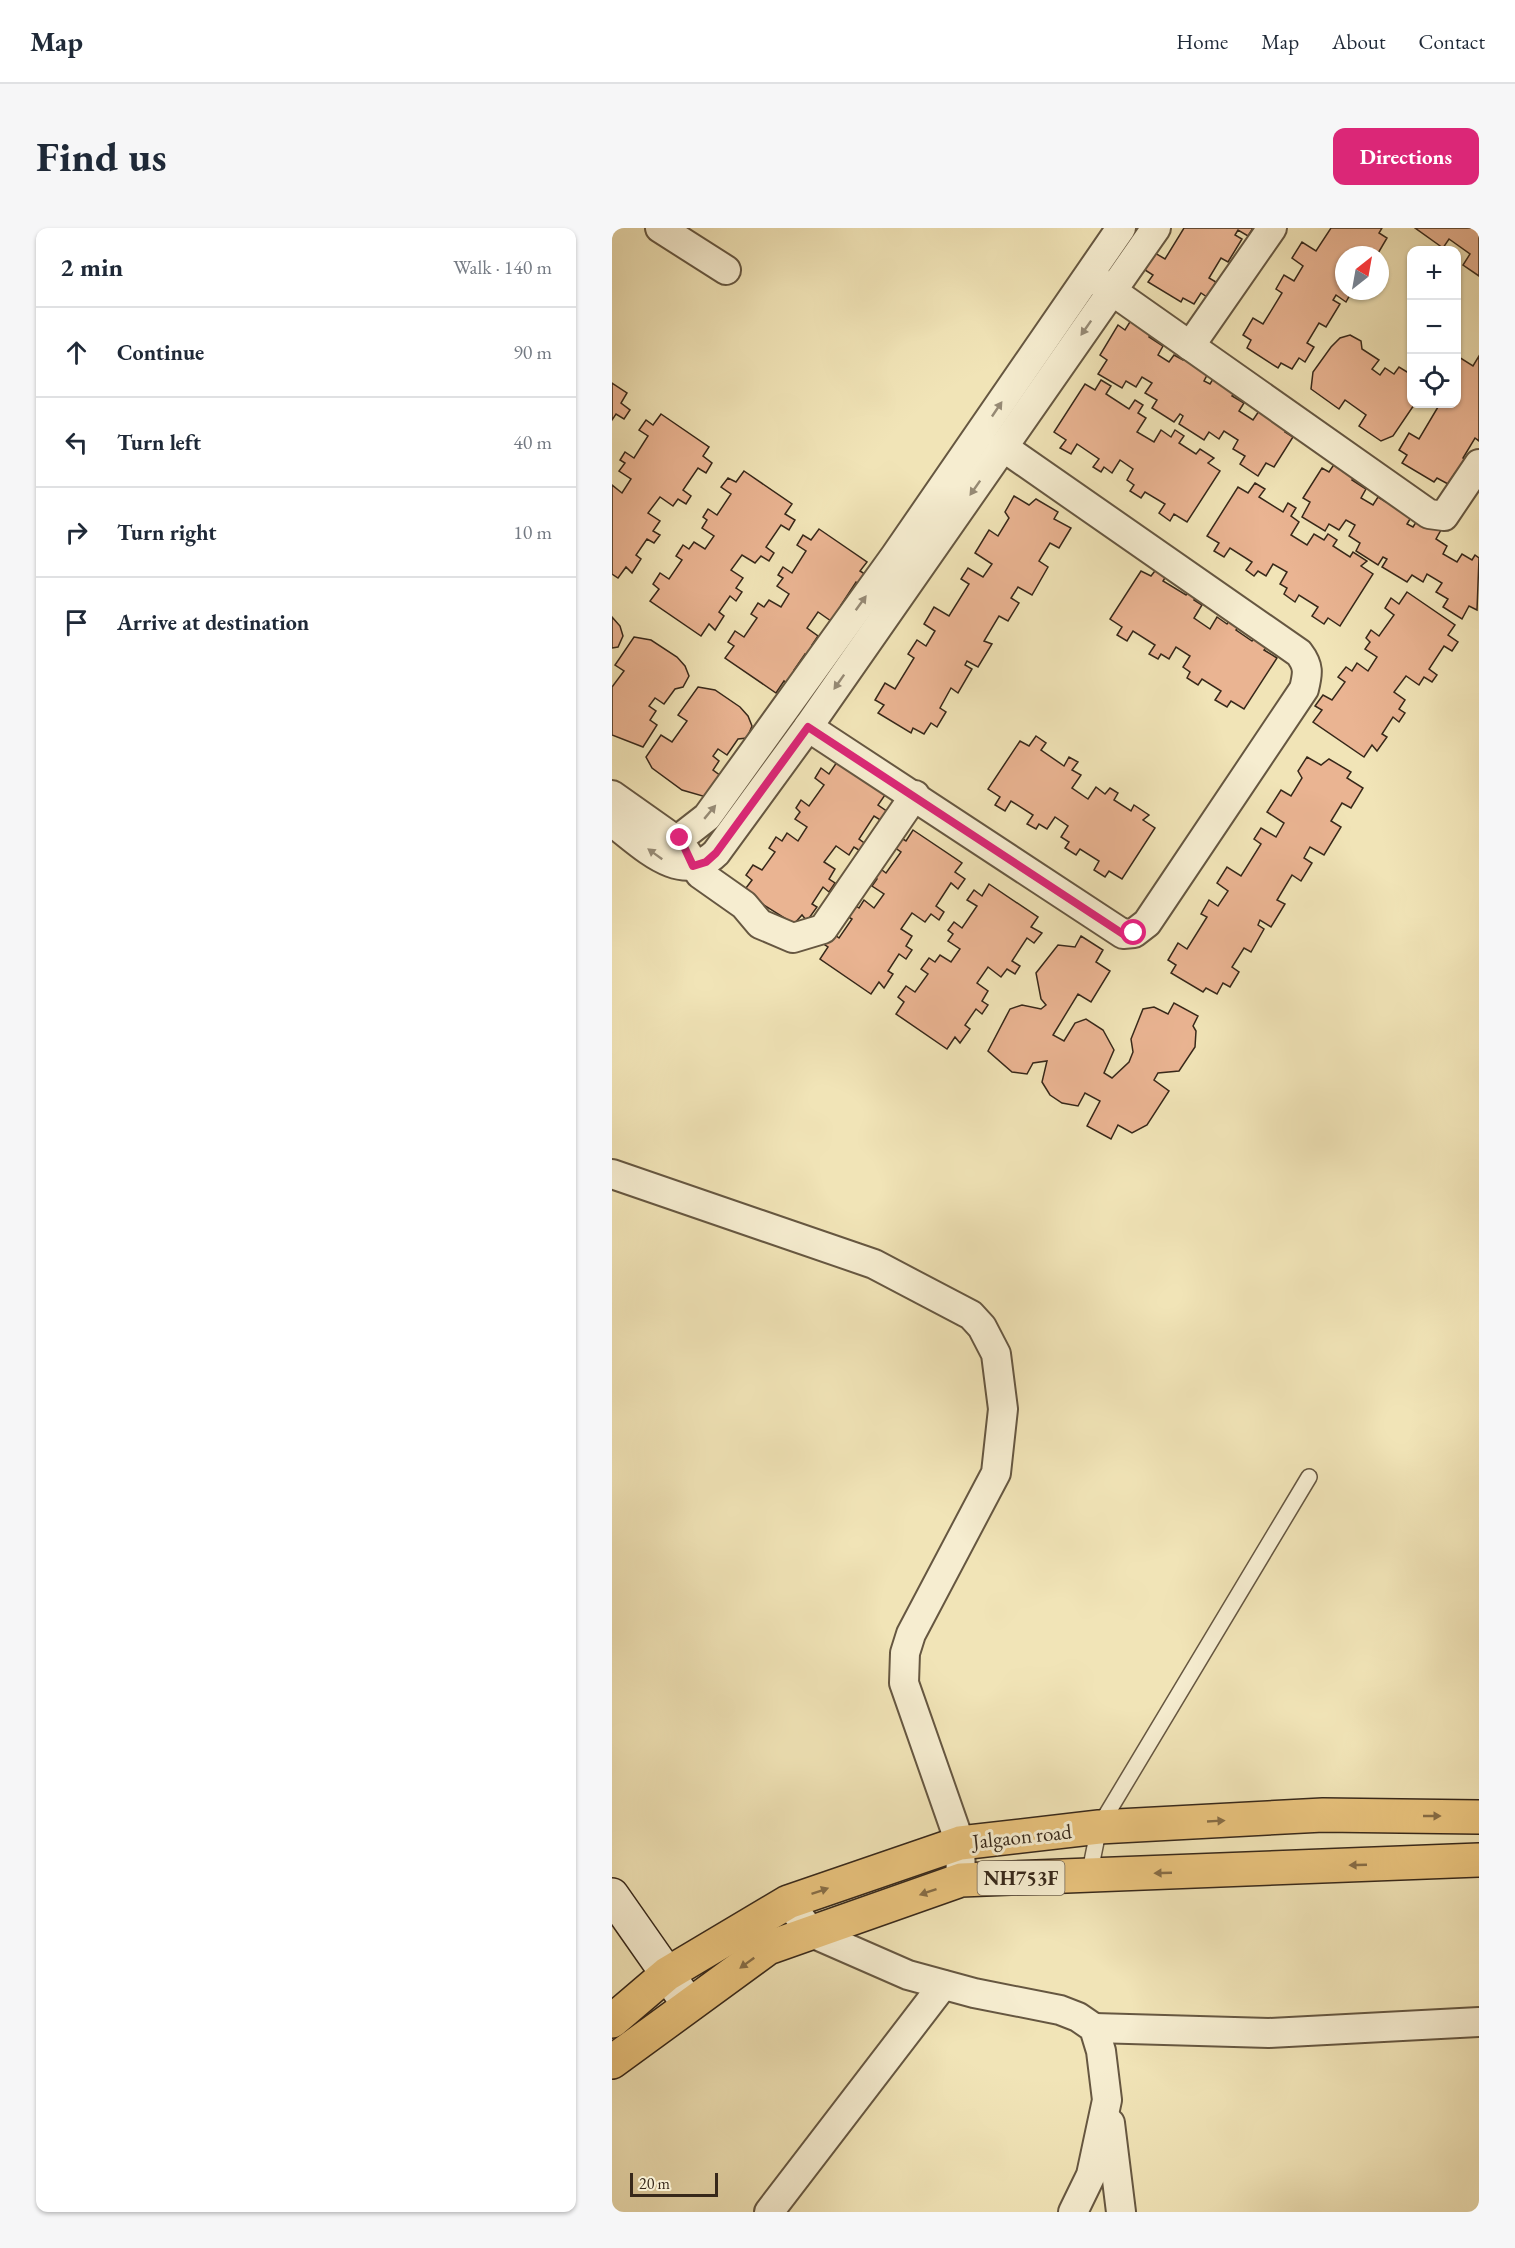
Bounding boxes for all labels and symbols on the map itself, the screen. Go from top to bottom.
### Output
north arrow [1335,246,1389,300]
one-way arrow [1080,319,1092,335]
one-way arrow [991,401,1003,417]
one-way arrow [969,479,981,495]
one-way arrow [855,596,867,611]
one-way arrow [834,674,845,690]
one-way arrow [703,804,716,820]
route end [666,824,692,850]
one-way arrow [648,848,663,860]
route start [1120,919,1146,945]
one-way arrow [1423,1812,1442,1821]
street label: Jalgaon road [969,1817,1073,1855]
one-way arrow [1207,1817,1226,1826]
one-way arrow [1348,1860,1367,1869]
road number: NH753F [978,1861,1064,1895]
one-way arrow [1153,1868,1172,1877]
one-way arrow [811,1885,829,1895]
one-way arrow [919,1888,937,1898]
one-way arrow [740,1957,756,1969]
scale bar [630,2170,718,2198]

